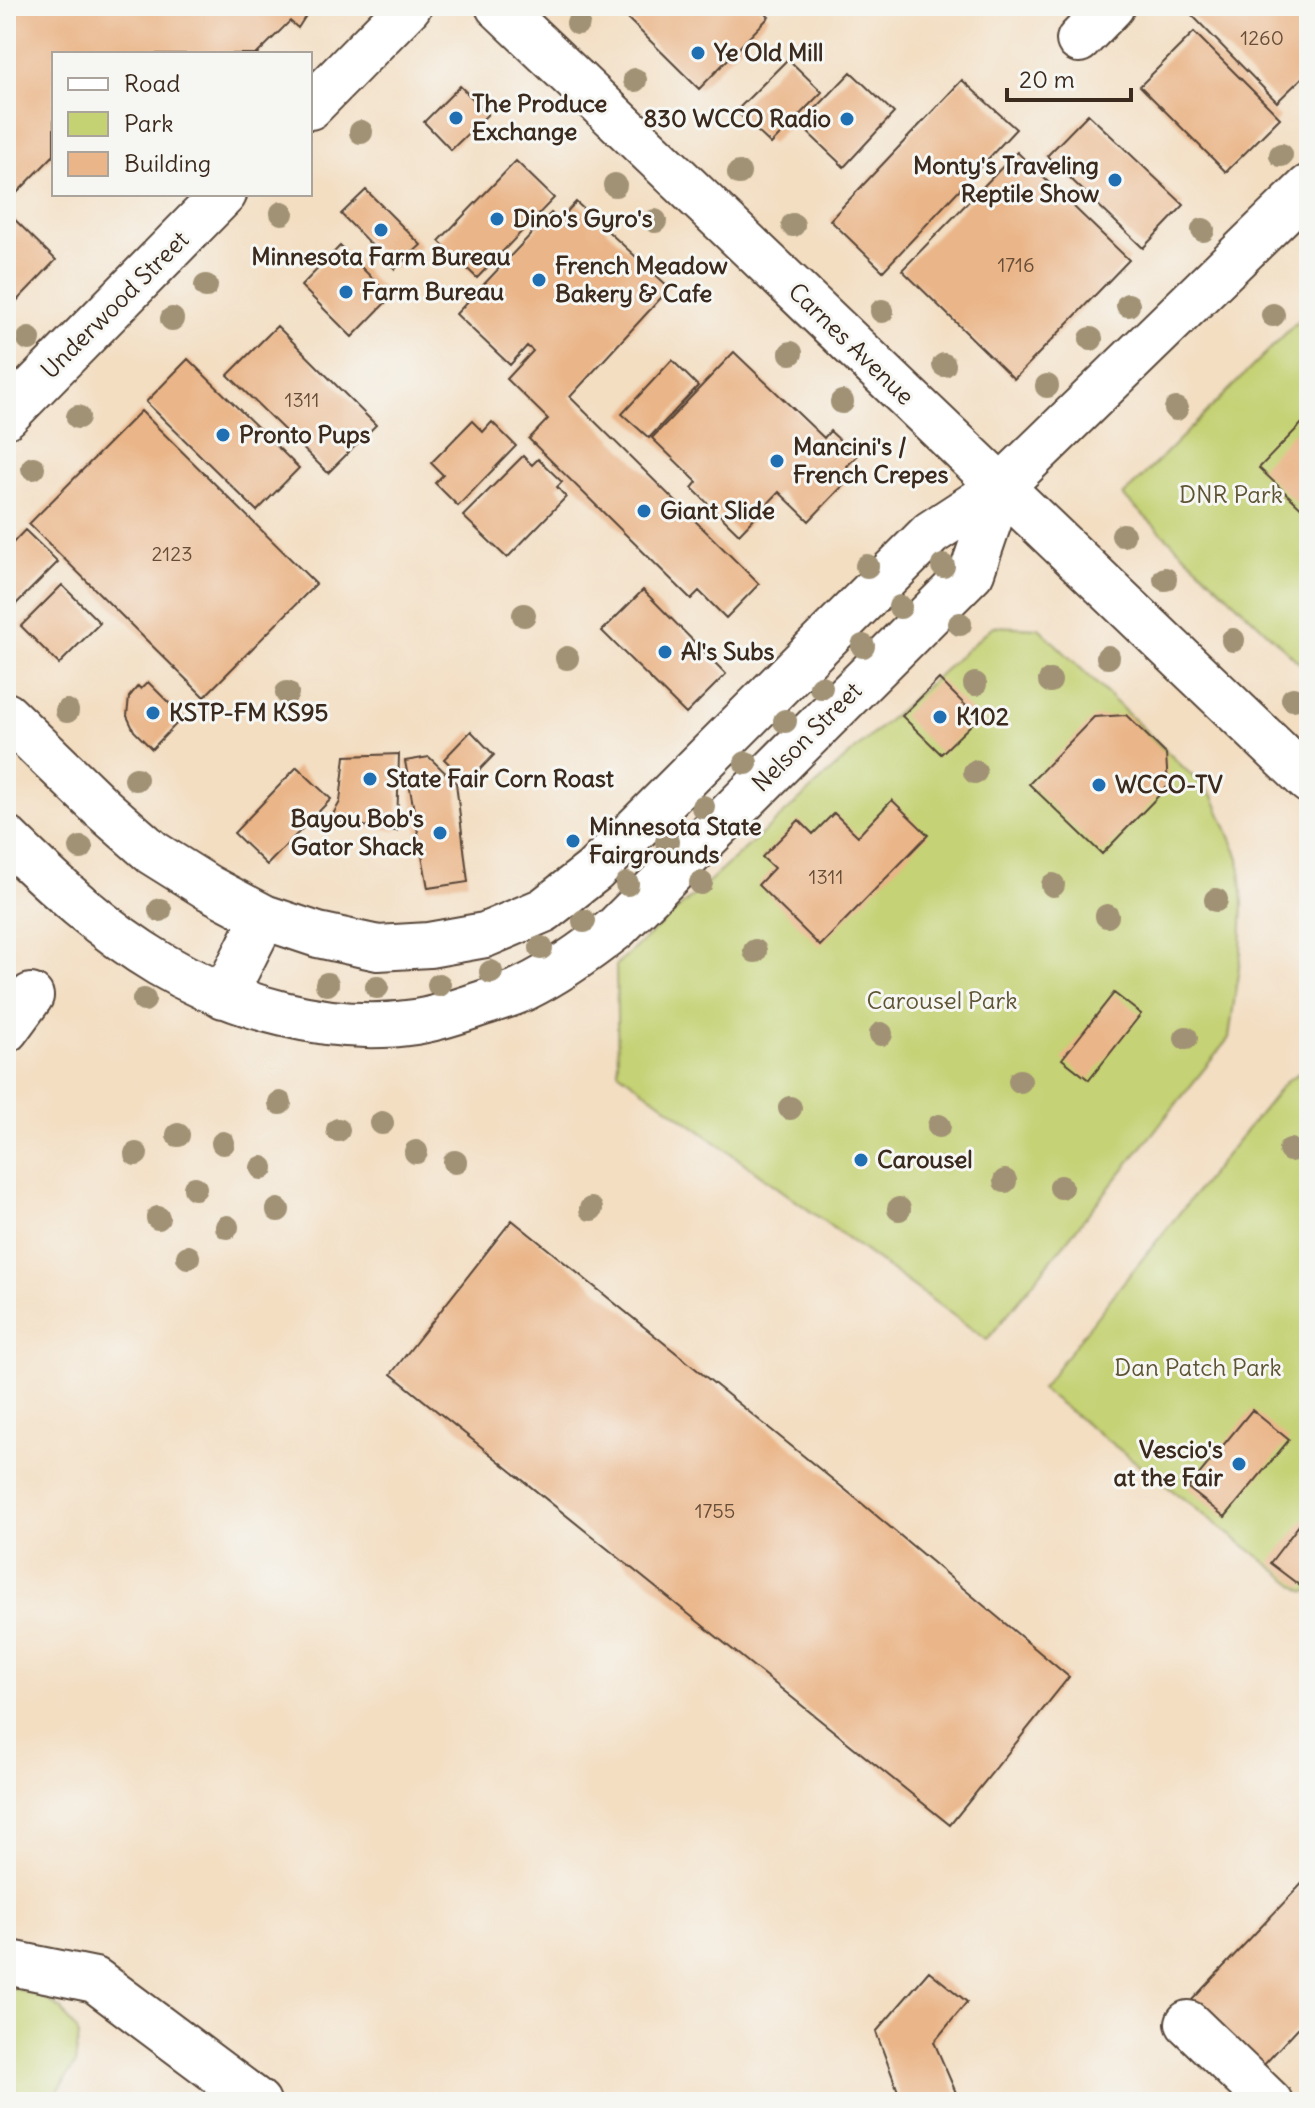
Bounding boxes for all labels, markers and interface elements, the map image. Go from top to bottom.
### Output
house number: 1260 [1240,25,1284,50]
place label: Ye Old Mill [713,37,823,67]
marker: Ye Old Mill [689,44,707,62]
legend [52,52,312,196]
scale bar [1007,52,1131,102]
text: 20 m [1019,64,1075,94]
text: Road [124,68,180,98]
place label: The Produce Exchange [472,88,607,146]
place label: 830 WCCO Radio [644,103,831,133]
text: Park [124,108,174,138]
marker: The Produce Exchange [447,109,465,127]
marker: 830 WCCO Radio [838,110,856,128]
text: Building [124,148,211,178]
place label: Monty's Traveling Reptile Show [913,150,1099,208]
marker: Monty's Traveling Reptile Show [1106,171,1124,189]
place label: Dino's Gyro's [513,203,653,233]
marker: Dino's Gyro's [488,210,506,228]
marker: Minnesota Farm Bureau [372,221,390,239]
street label: Underwood Street [34,224,194,384]
place label: Minnesota Farm Bureau [251,241,511,271]
place label: French Meadow Bakery & Cafe [555,250,728,308]
house number: 1716 [997,252,1035,277]
marker: French Meadow Bakery & Cafe [530,271,548,289]
place label: Farm Bureau [362,276,504,306]
street label: Carnes Avenue [783,276,921,411]
marker: Farm Bureau [337,283,355,301]
house number: 1311 [285,387,319,412]
place label: Pronto Pups [239,419,371,449]
marker: Pronto Pups [214,426,232,444]
place label: Mancini's / French Crepes [793,431,949,489]
marker: Mancini's / French Crepes [768,452,786,470]
park label: DNR Park [1179,479,1283,509]
place label: Giant Slide [660,495,775,525]
marker: Giant Slide [635,502,653,520]
house number: 2123 [151,541,193,566]
place label: Al's Subs [681,636,775,666]
marker: Al's Subs [656,643,674,661]
street label: Nelson Street [745,675,867,797]
place label: KSTP-FM KS95 [169,697,328,727]
place label: K102 [956,701,1009,731]
marker: KSTP-FM KS95 [144,704,162,722]
marker: K102 [931,708,949,726]
place label: State Fair Corn Roast [386,763,615,793]
place label: WCCO-TV [1115,769,1223,799]
marker: State Fair Corn Roast [361,770,379,788]
marker: WCCO-TV [1090,776,1108,794]
place label: Bayou Bob's Gator Shack [291,803,424,861]
place label: Minnesota State Fairgrounds [589,811,762,869]
marker: Bayou Bob's Gator Shack [431,824,449,842]
marker: Minnesota State Fairgrounds [564,832,582,850]
house number: 1311 [809,864,843,889]
park label: Carousel Park [867,985,1017,1015]
place label: Carousel [877,1144,973,1174]
marker: Carousel [852,1151,870,1169]
park label: Dan Patch Park [1114,1352,1282,1382]
place label: Vescio's at the Fair [1114,1434,1223,1492]
marker: Vescio's at the Fair [1230,1455,1248,1473]
house number: 1755 [695,1498,735,1523]

